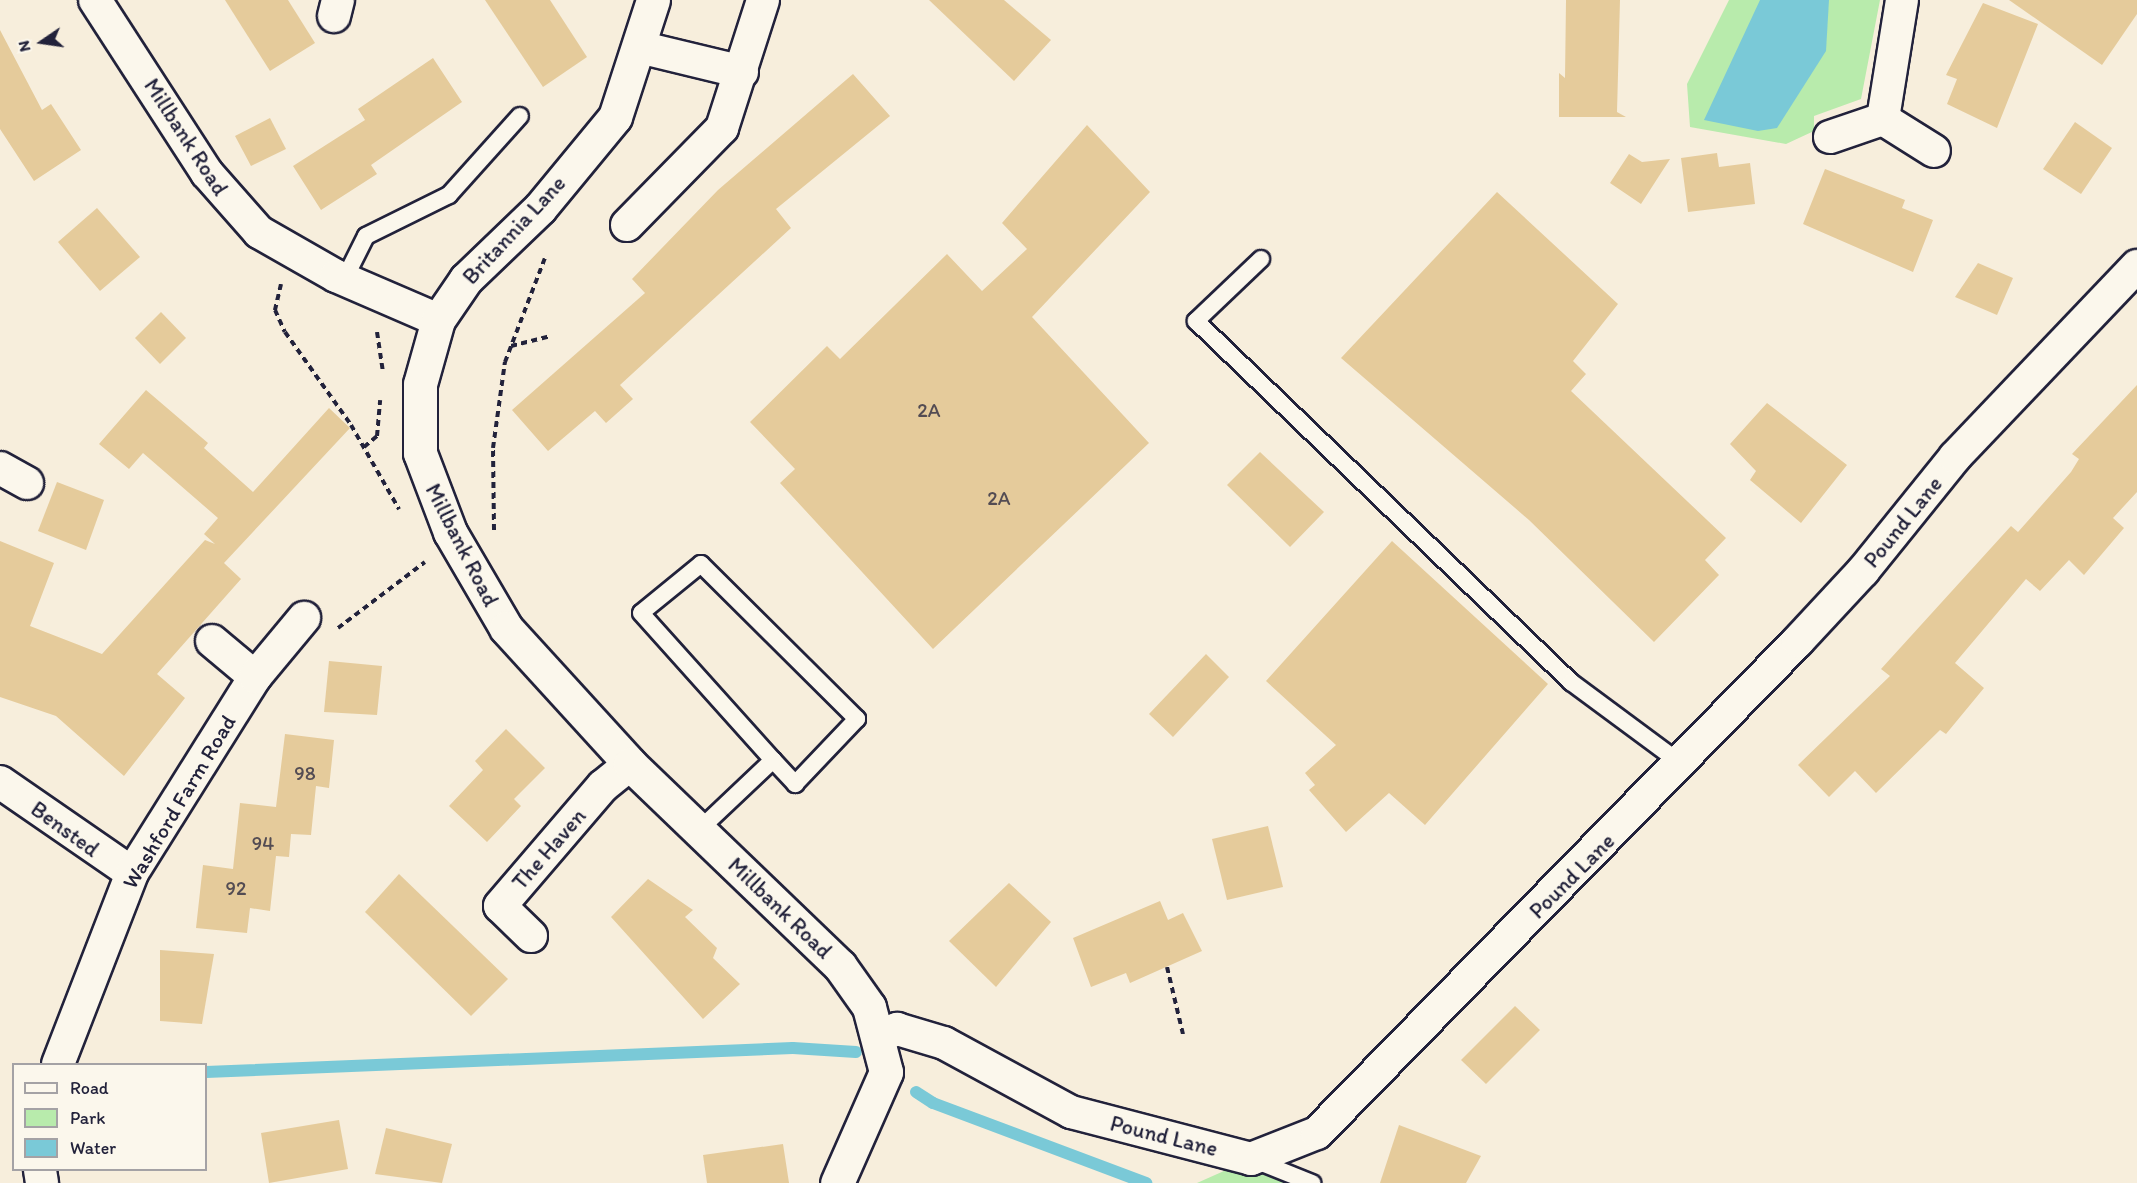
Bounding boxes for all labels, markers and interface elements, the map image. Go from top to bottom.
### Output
north arrow [12,12,72,72]
text: N [14,39,34,54]
street label: Millbank Road [139,74,233,200]
street label: Britannia Lane [457,170,571,290]
house number: 2A [917,398,941,422]
street label: Pound Lane [1858,471,1948,573]
street label: Millbank Road [420,479,504,611]
house number: 2A [987,486,1011,510]
street label: Washford Farm Road [117,711,241,893]
house number: 98 [294,761,316,785]
street label: Bensted [26,795,104,863]
street label: The Haven [507,803,591,895]
street label: Pound Lane [1524,828,1620,924]
house number: 94 [252,831,274,855]
street label: Millbank Road [723,852,837,964]
house number: 92 [226,876,246,900]
legend [12,1063,207,1171]
text: Road [70,1077,109,1099]
text: Park [70,1107,105,1129]
street label: Pound Lane [1108,1110,1220,1162]
text: Water [70,1137,116,1159]

